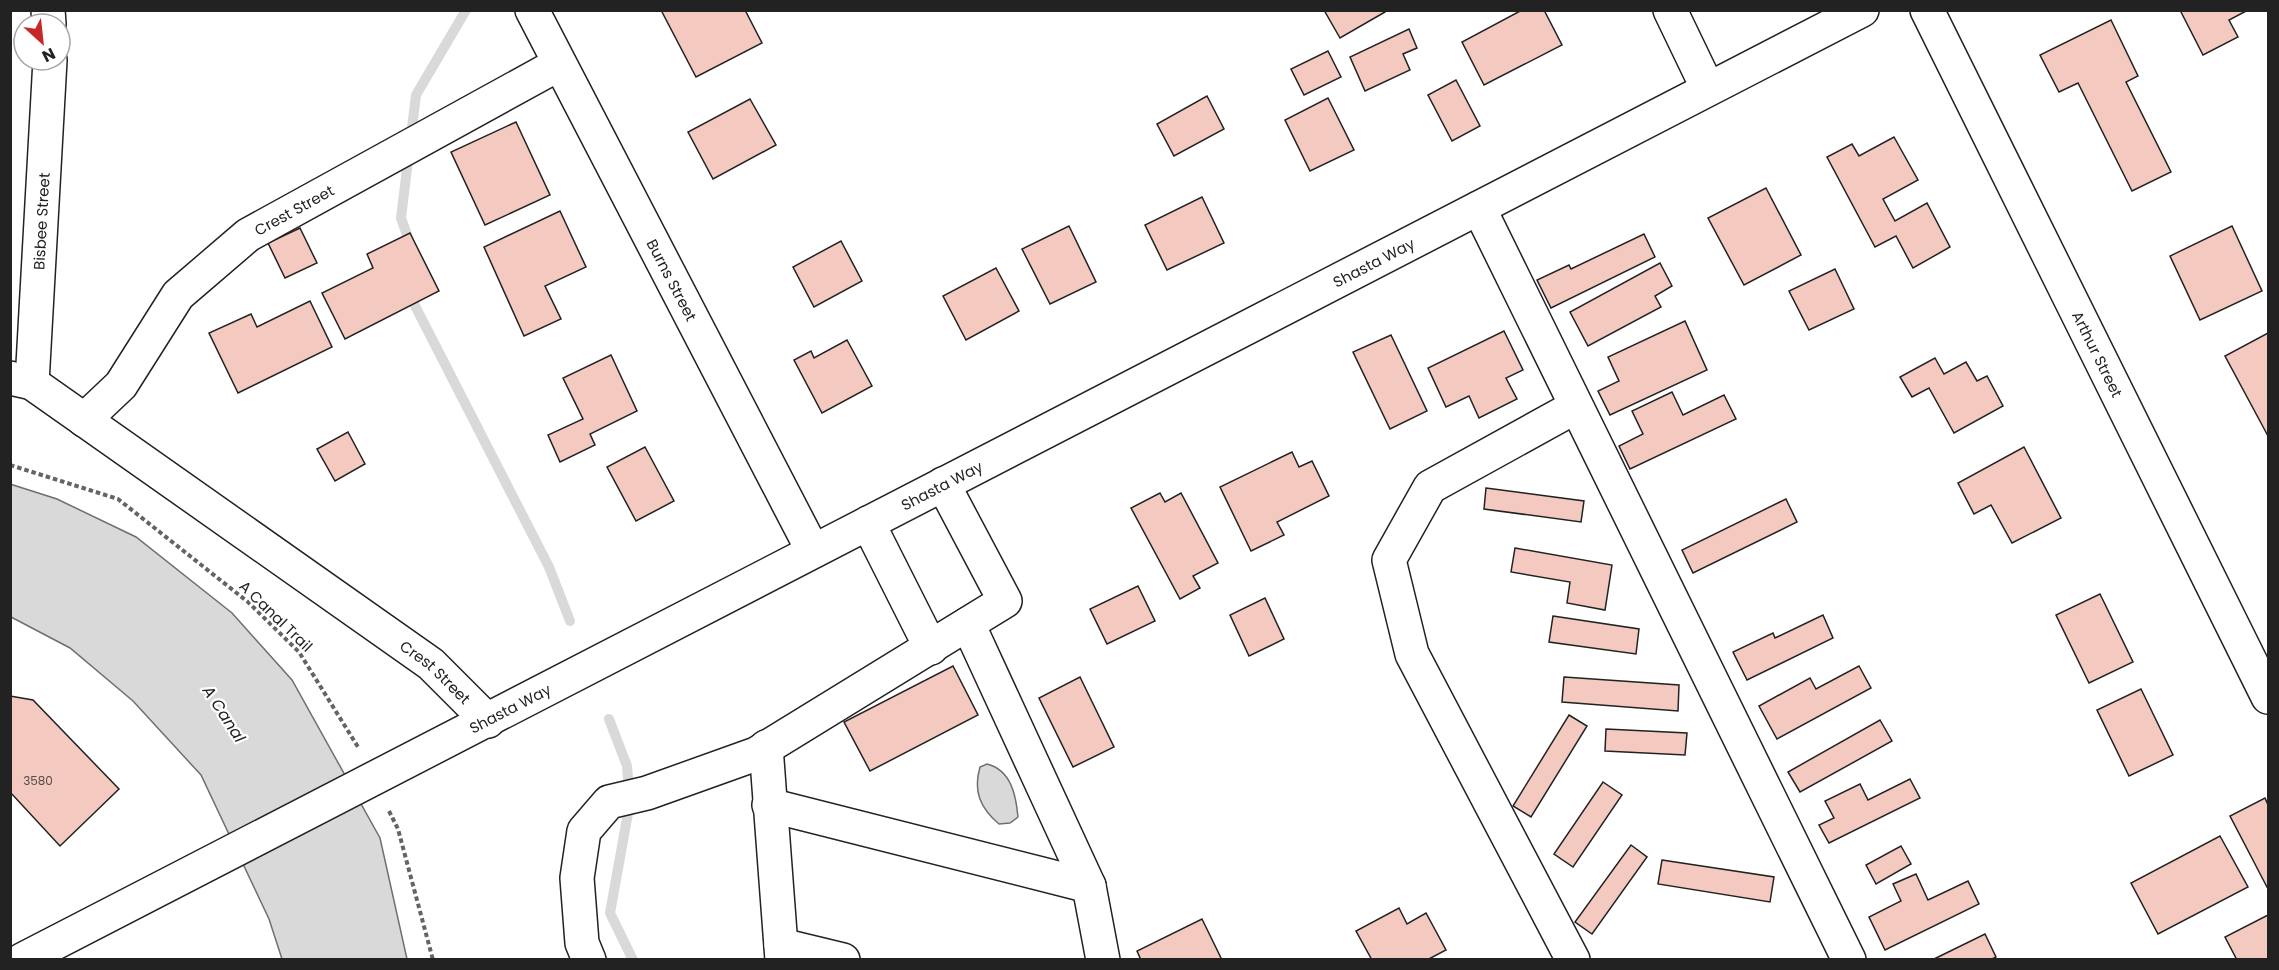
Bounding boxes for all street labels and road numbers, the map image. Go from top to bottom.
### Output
street label: Bisbee Street [28,172,54,271]
street label: Crest Street [250,179,337,240]
street label: Shasta Way [1329,232,1418,292]
street label: Burns Street [642,235,702,324]
street label: Arthur Street [2067,307,2128,401]
street label: Shasta Way [897,455,987,515]
street label: A Canal Trail [235,576,317,656]
street label: Crest Street [396,635,475,708]
street label: Shasta Way [465,678,555,738]

